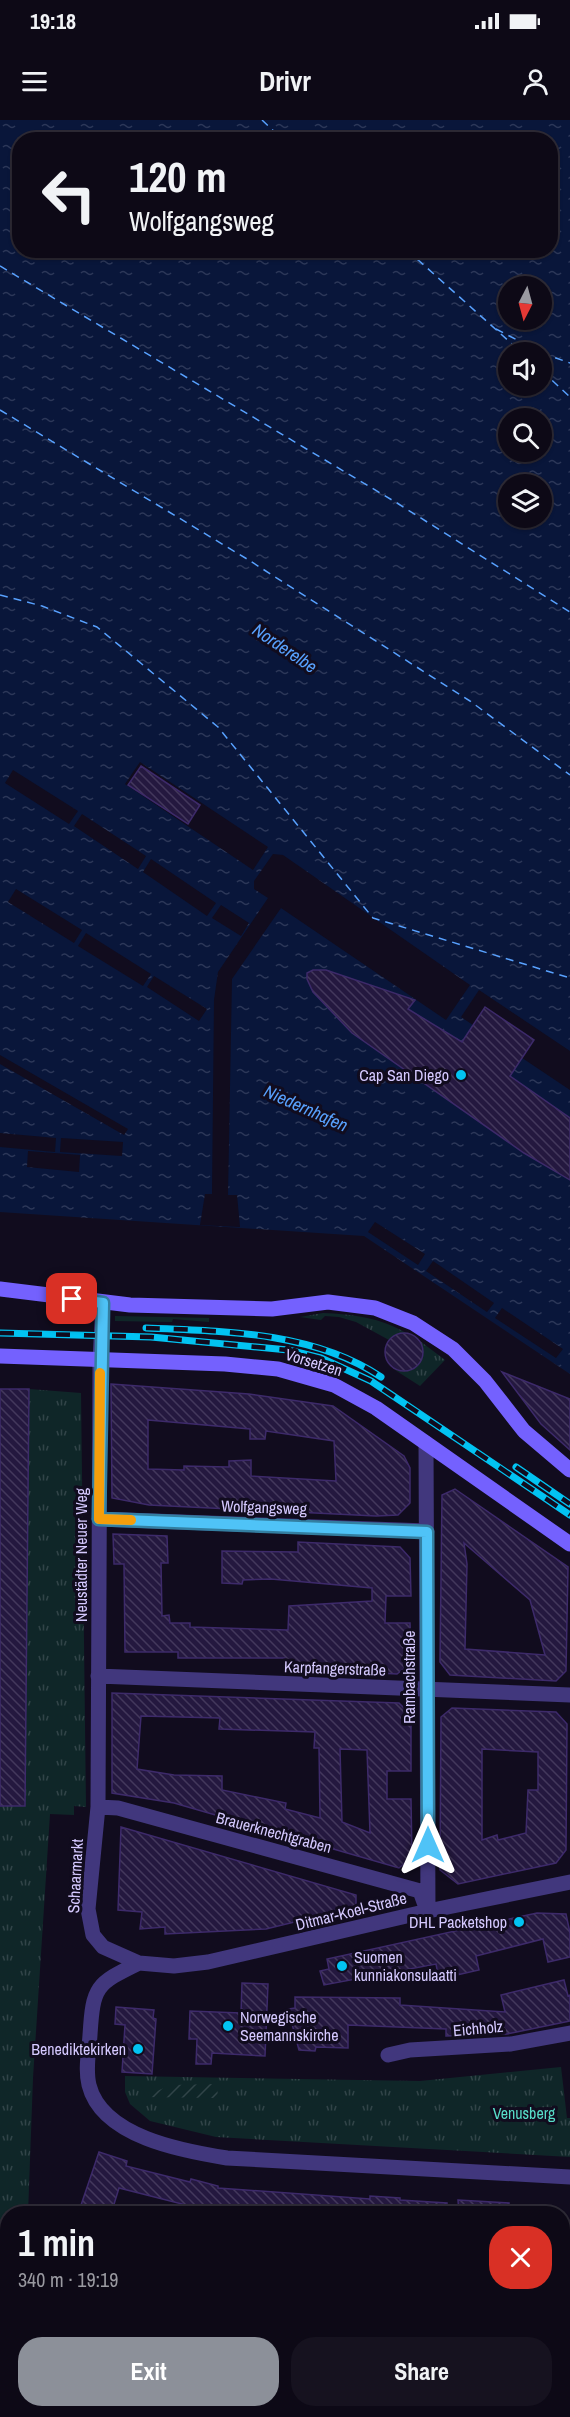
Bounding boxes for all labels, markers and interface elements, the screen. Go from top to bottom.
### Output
text: 19:18 [30,6,76,36]
text: Drivr [259,63,311,99]
icon: menu [18,65,51,98]
icon: person [519,65,552,98]
text: 120 m [129,149,227,205]
icon: left [30,156,108,234]
text: Wolfgangsweg [129,203,274,239]
north arrow [498,276,552,330]
map controls [498,276,552,528]
button: sound [498,342,552,396]
button: search [498,408,552,462]
button: layers [498,474,552,528]
water label: Norderelbe [248,617,322,679]
place label: Cap San Diego [359,1064,449,1086]
marker: Cap San Diego [454,1068,468,1082]
water label: Niedernhafen [260,1078,352,1138]
pin [46,1273,97,1324]
icon: arrive [55,1282,88,1315]
street label: Vorsetzen [283,1343,345,1381]
street label: Neustädter Neuer Weg [70,1487,92,1622]
street label: Wolfgangsweg [221,1495,308,1520]
street label: Rambachstraße [398,1630,420,1724]
street label: Karpfangerstraße [284,1655,386,1681]
street label: Brauerknechtgraben [214,1806,334,1858]
position arrow [396,1813,460,1877]
street label: Schaarmarkt [62,1838,88,1914]
street label: Ditmar-Koel-Straße [293,1887,409,1935]
place label: DHL Packetshop [409,1911,507,1933]
marker: DHL Packetshop [512,1915,526,1929]
place label: Suomen kunniakonsulaatti [354,1946,457,1986]
marker: Suomen kunniakonsulaatti [335,1959,349,1973]
place label: Norwegische Seemannskirche [240,2006,338,2046]
street label: Eichholz [452,2015,504,2041]
marker: Norwegische Seemannskirche [221,2019,235,2033]
place label: Benediktekirken [31,2038,126,2060]
marker: Benediktekirken [131,2042,145,2056]
park label: Venusberg [493,2102,556,2124]
text: 1 min [18,2219,95,2267]
button: close [489,2226,552,2289]
text: 340 m · 19:19 [18,2266,118,2293]
button: Exit [18,2337,279,2406]
button: Share [291,2337,552,2406]

